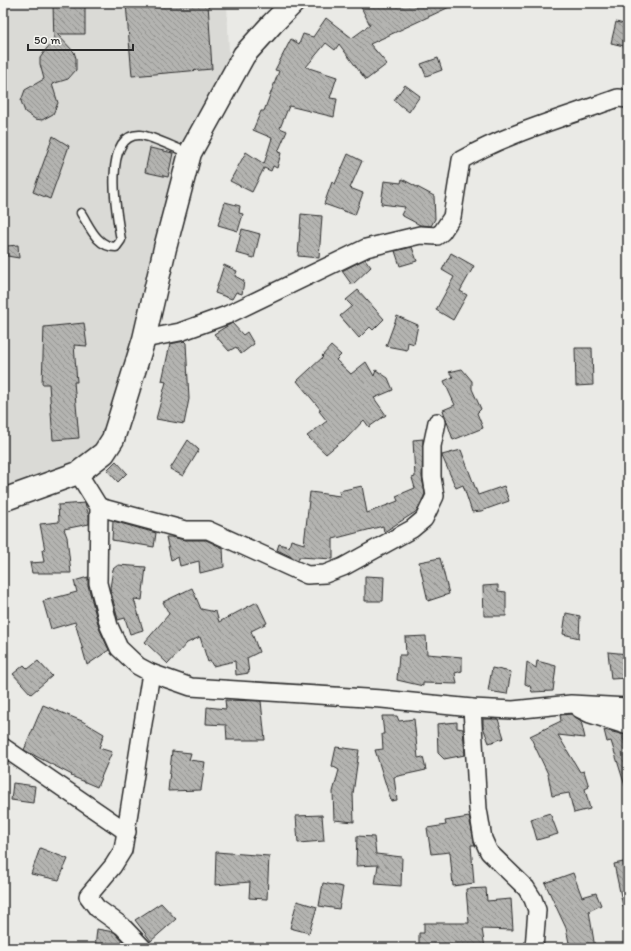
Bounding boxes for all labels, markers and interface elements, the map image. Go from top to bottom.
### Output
scale bar [28,26,133,52]
text: 50 m [34,33,60,47]

